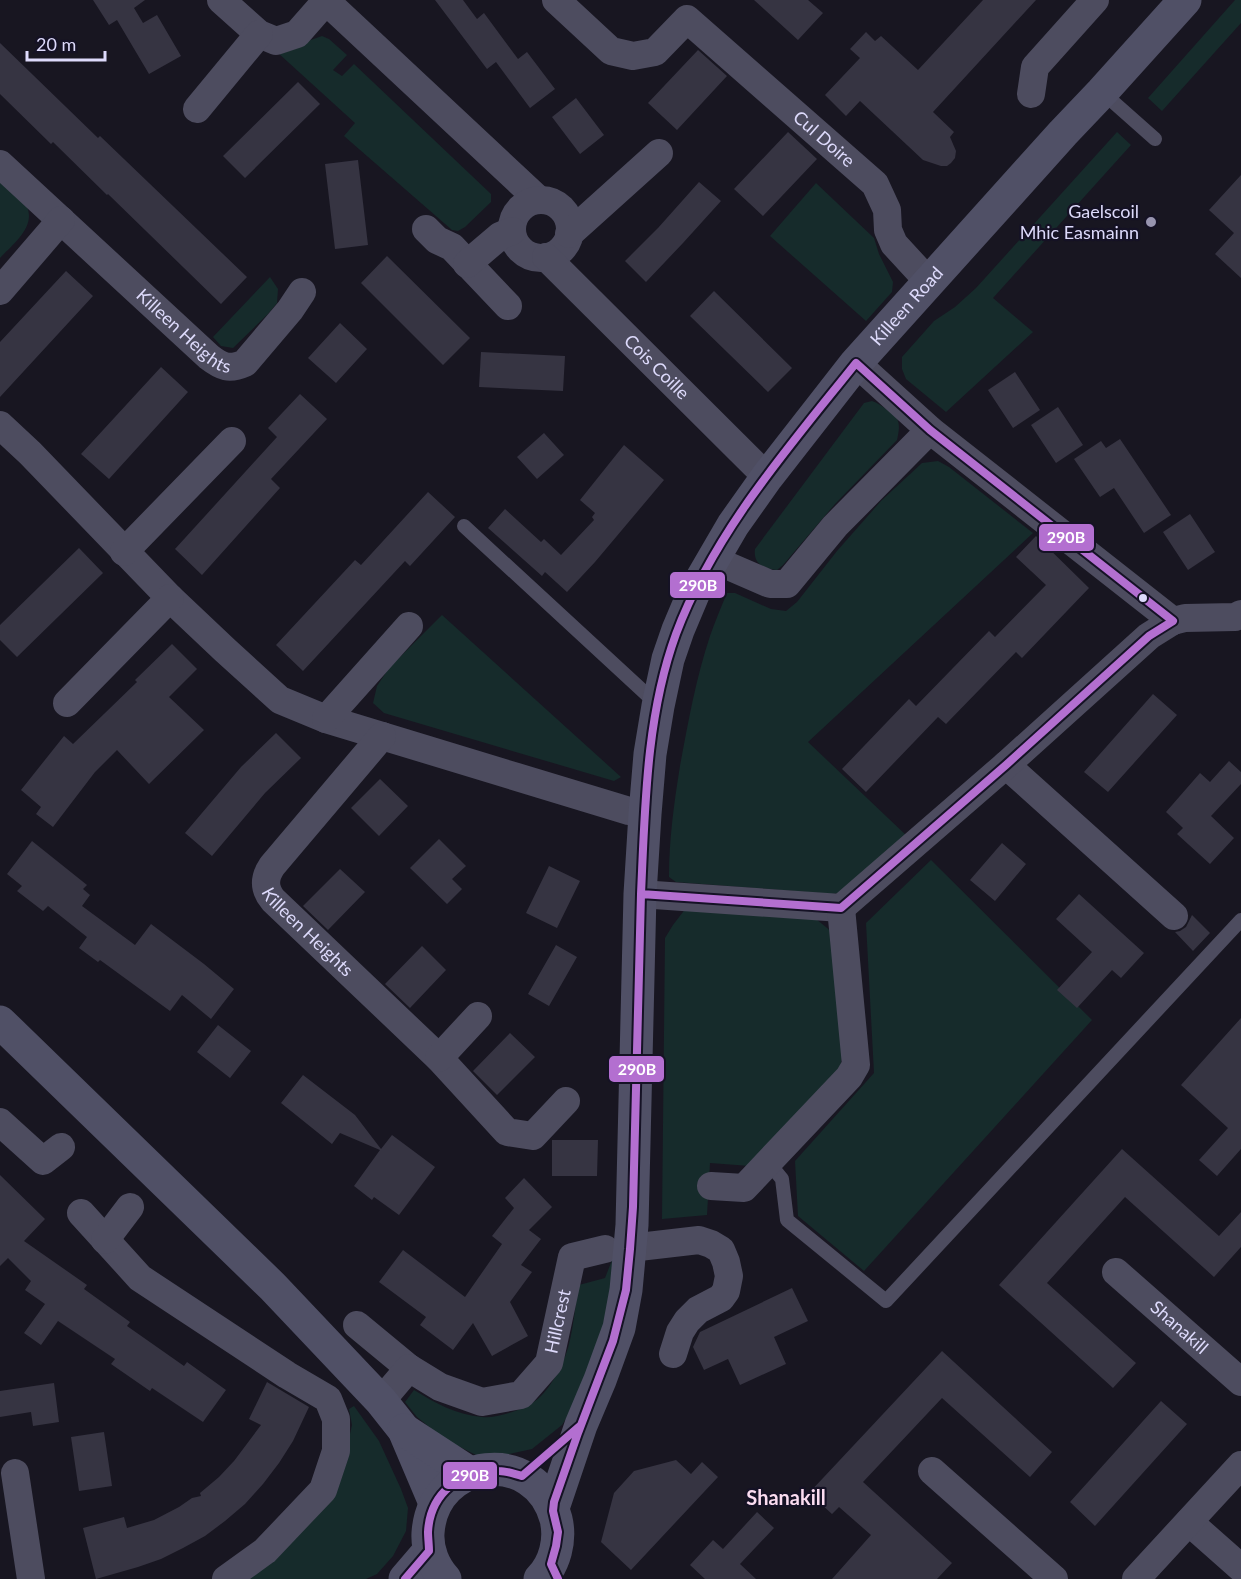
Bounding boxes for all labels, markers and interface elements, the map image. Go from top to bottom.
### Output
scale bar [27,24,105,62]
text: 20 m [36,33,76,55]
street label: Cul Doire [789,105,860,171]
place label: Gaelscoil Mhic Easmainn [1020,200,1139,243]
marker: Gaelscoil Mhic Easmainn [1144,215,1158,229]
street label: Killeen Road [865,262,947,350]
street label: Killeen Heights [132,284,233,377]
street label: Cois Coille [620,329,695,404]
line badge: 290B [1038,523,1095,552]
text: 290B [1047,527,1085,546]
line badge: 290B [669,571,726,599]
text: 290B [679,575,717,594]
unlabelled marker [1137,592,1149,604]
street label: Killeen Heights [257,883,359,981]
line badge: 290B [608,1055,665,1083]
text: 290B [618,1059,656,1078]
street label: Hillcrest [539,1287,575,1355]
street label: Shanakill [1146,1295,1213,1358]
line badge: 290B [442,1461,498,1490]
text: 290B [451,1465,489,1484]
district label: Shanakill [746,1485,826,1509]

